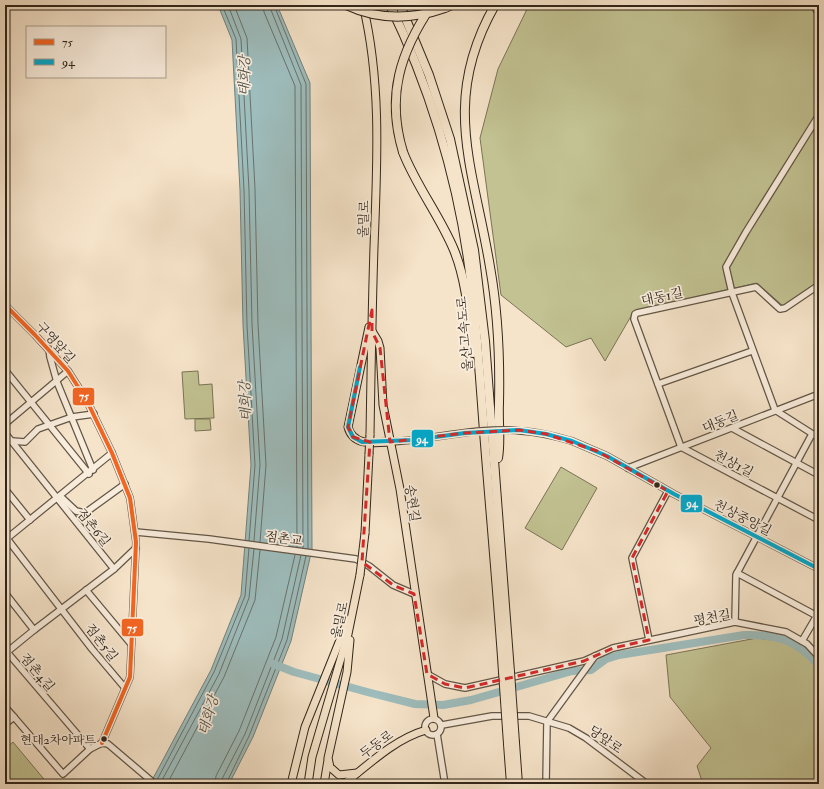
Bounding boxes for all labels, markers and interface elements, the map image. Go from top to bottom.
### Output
legend [26,26,166,78]
text: 75 [62,35,74,50]
water label: 태화강 [236,53,253,96]
text: 94 [61,55,75,70]
street label: 울밀로 [355,199,373,238]
street label: 대동1길 [640,285,685,309]
street label: 울산고속도로 [454,295,476,372]
street label: 구영앞길 [33,319,78,367]
water label: 태화강 [236,378,255,422]
line badge: 75 [72,387,95,406]
text: 75 [79,390,89,403]
street label: 대동길 [700,407,741,436]
line badge: 94 [411,429,434,448]
text: 94 [415,433,429,447]
street label: 천상1길 [711,447,756,481]
unlabelled marker [652,480,662,490]
street label: 송현길 [401,483,423,523]
line badge: 94 [680,494,703,513]
text: 94 [685,497,699,511]
street label: 천상중앙길 [711,497,774,539]
street label: 점촌6길 [73,505,113,550]
street label: 점촌교 [264,528,304,550]
street label: 울밀로 [328,600,352,640]
street label: 평천길 [692,607,732,629]
line badge: 75 [121,618,144,637]
street label: 점촌5길 [82,621,121,665]
text: 75 [127,622,137,635]
street label: 점촌4길 [17,650,58,695]
water label: 태화강 [195,691,223,737]
street label: 당앞로 [585,722,626,757]
street label: 두동로 [357,727,397,762]
place label: 현대2차아파트 [20,733,96,748]
marker: 현대2차아파트 [99,734,109,744]

